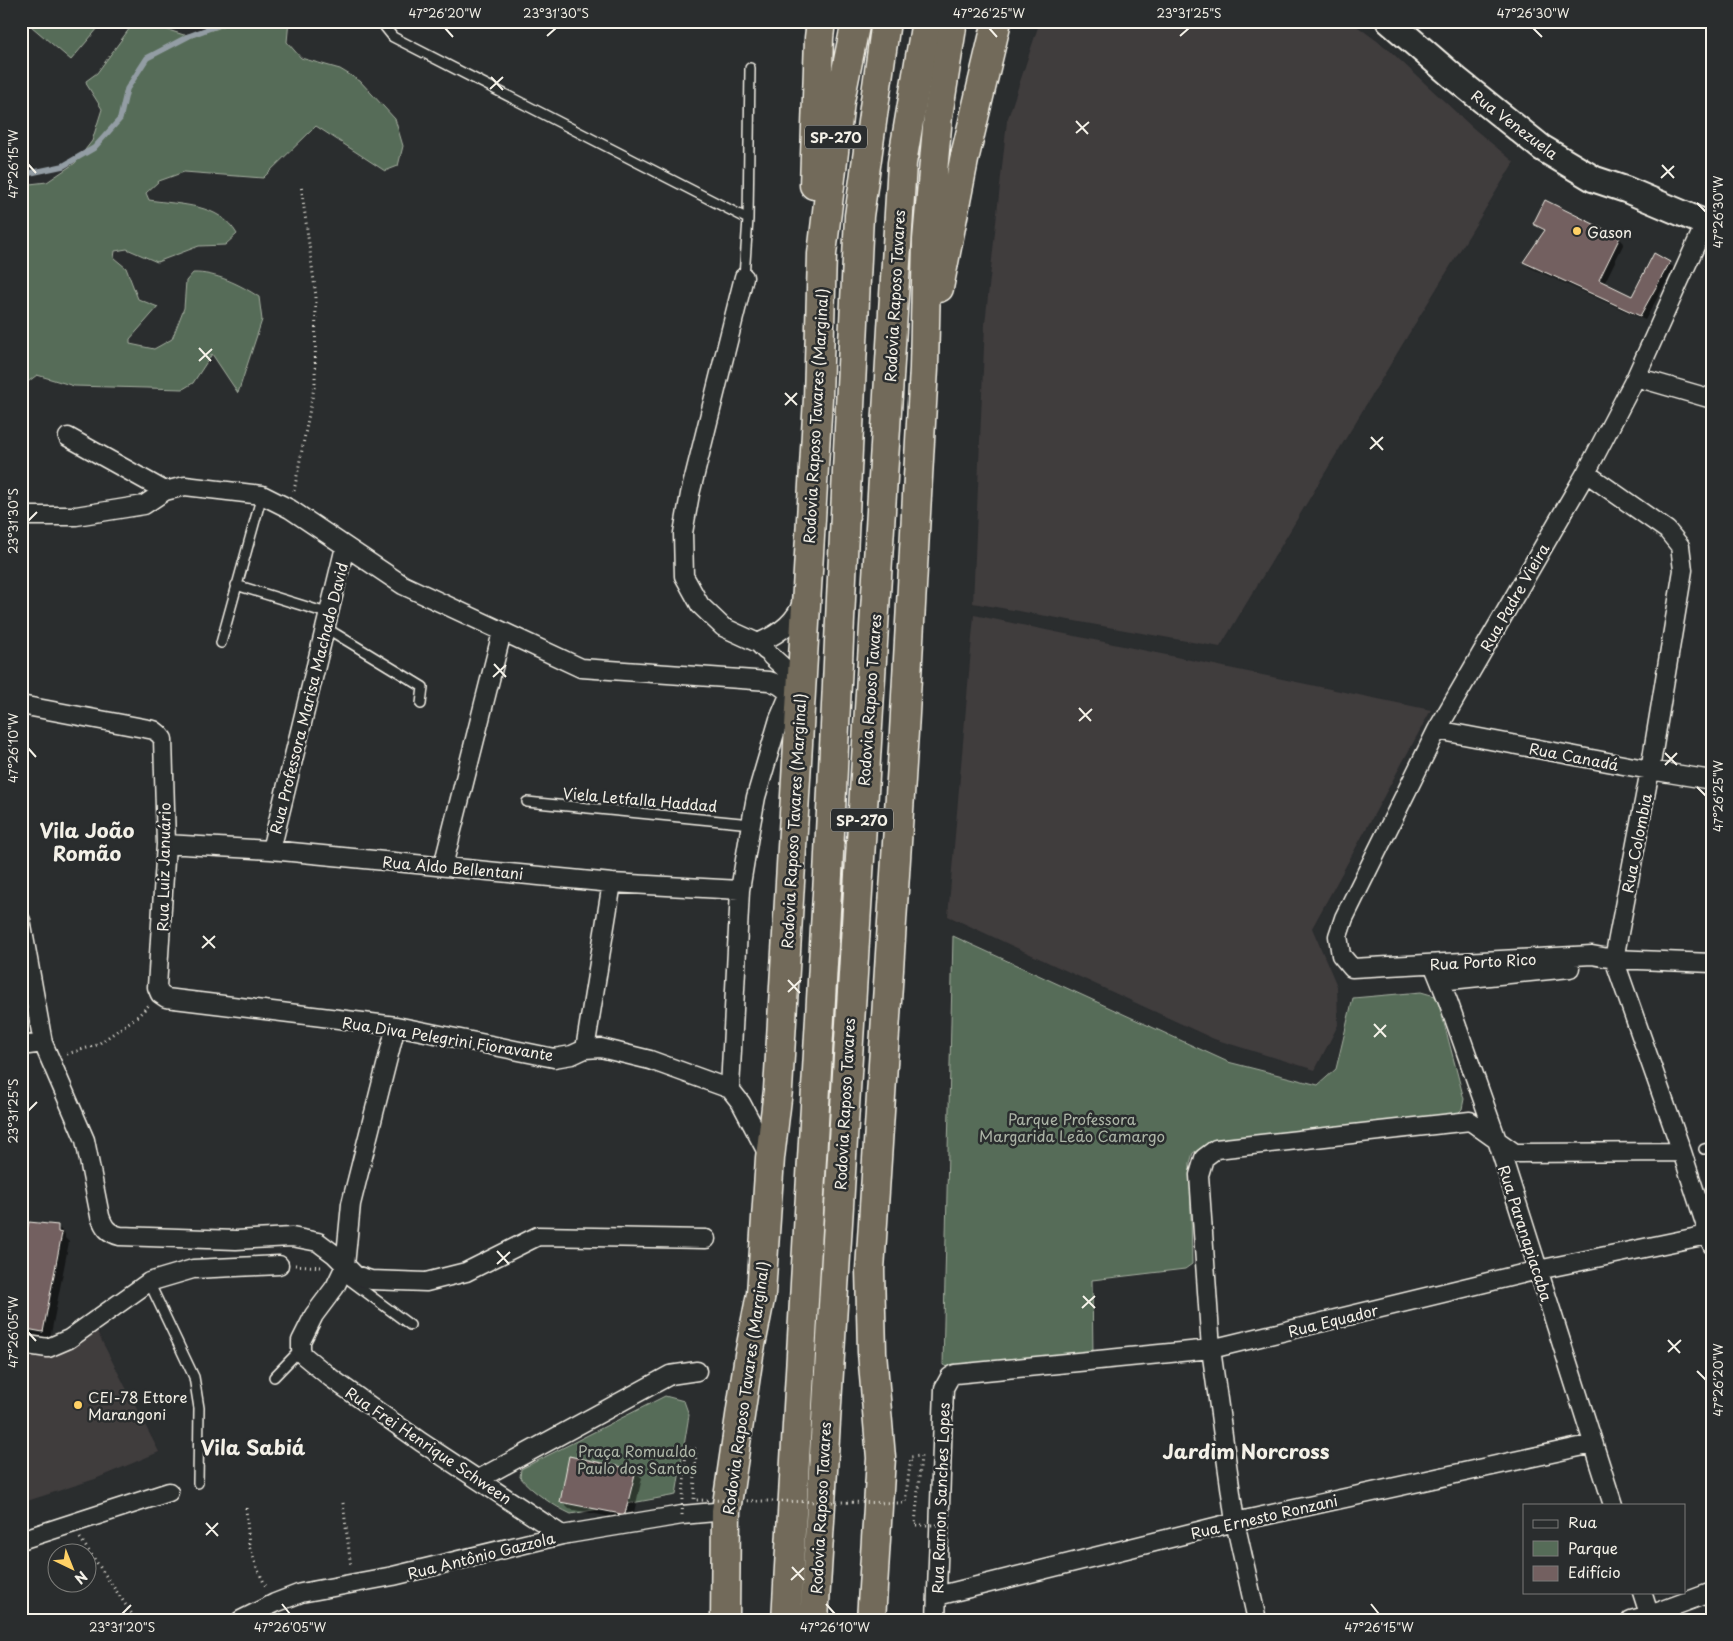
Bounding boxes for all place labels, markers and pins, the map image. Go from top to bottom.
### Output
place label: Gason [1587,220,1632,243]
marker: Gason [1571,225,1583,237]
place label: CEI-78 Ettore Marangoni [88,1385,187,1425]
marker: CEI-78 Ettore Marangoni [72,1399,84,1411]

